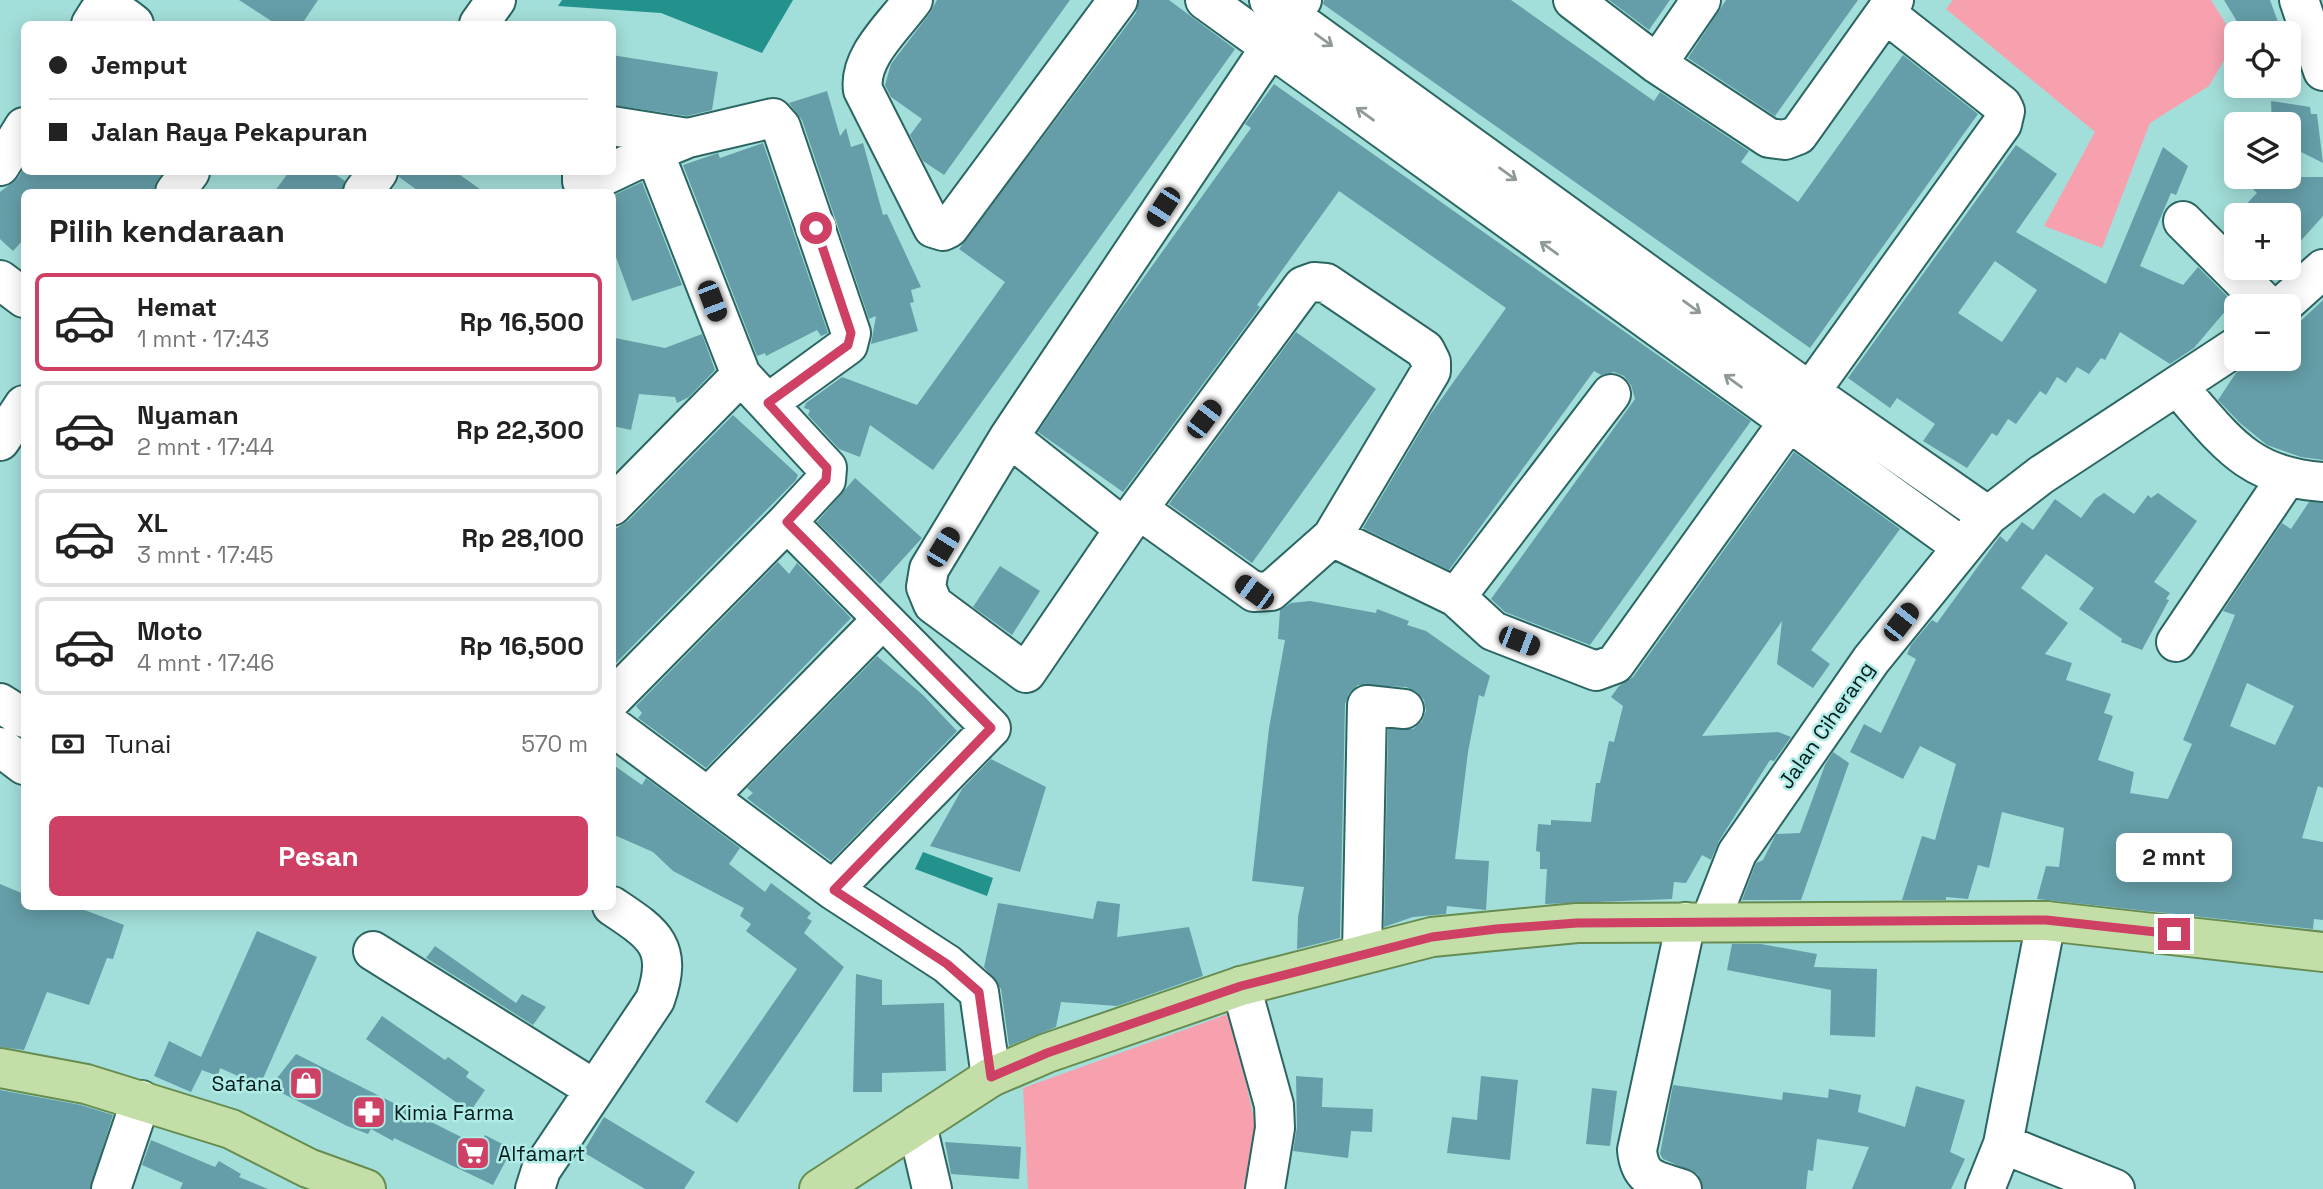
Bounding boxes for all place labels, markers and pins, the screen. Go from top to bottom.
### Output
shop icon: Safana [287,1064,325,1102]
place label: Safana [212,1070,282,1097]
pharmacy icon: Kimia Farma [350,1093,388,1131]
place label: Kimia Farma [394,1099,514,1126]
supermarket icon: Alfamart [454,1134,492,1172]
place label: Alfamart [498,1140,585,1167]

